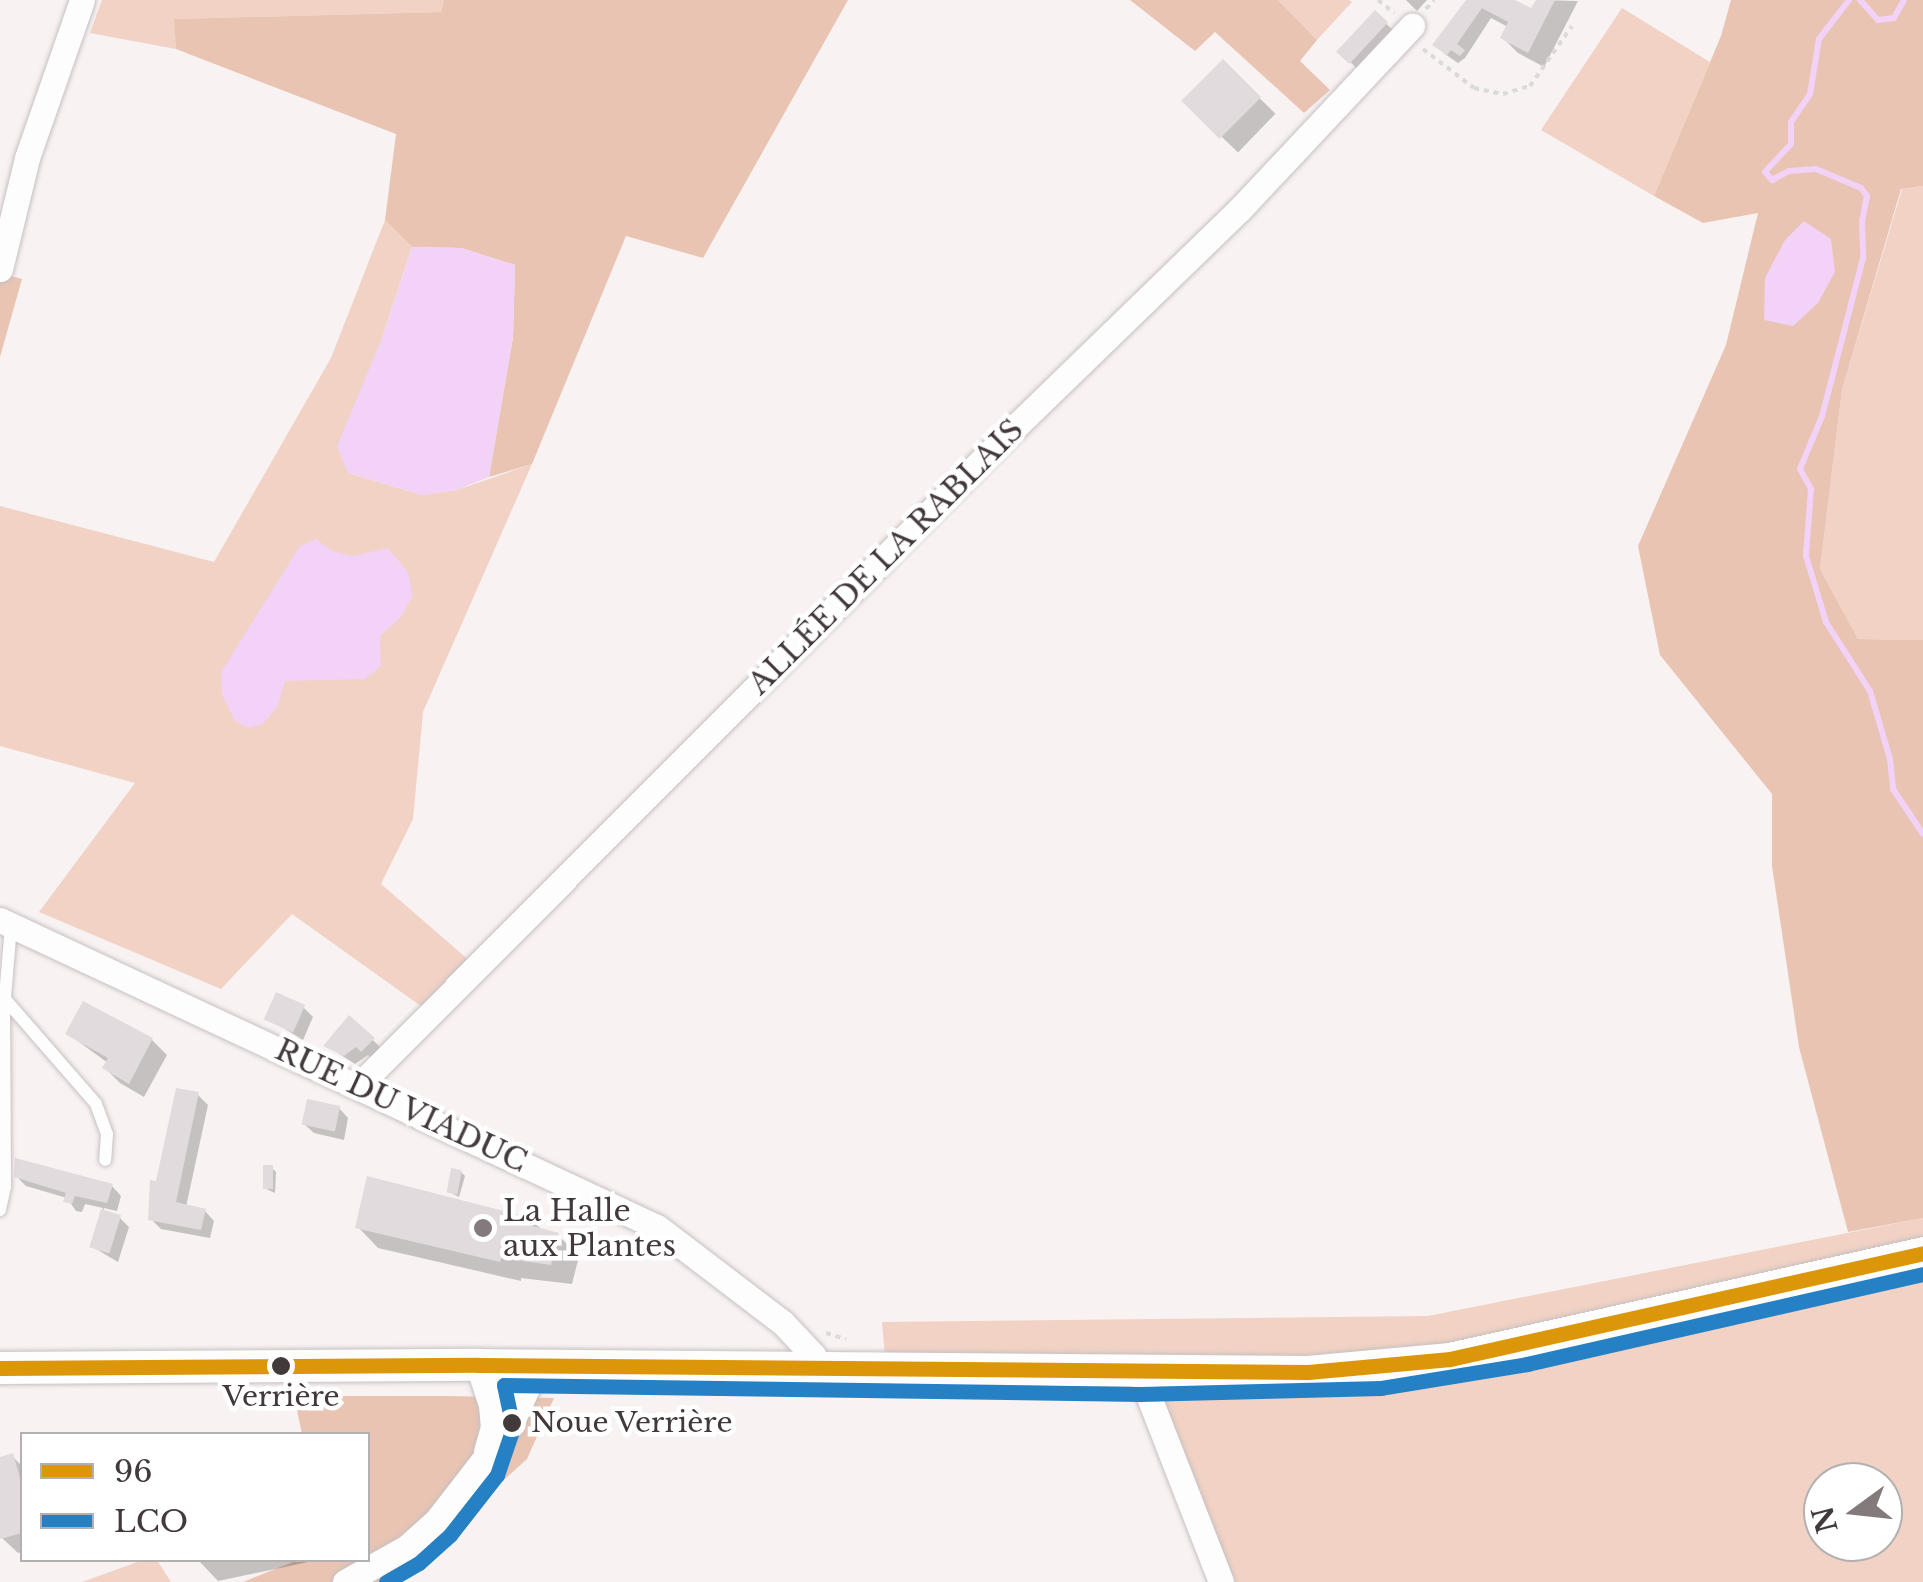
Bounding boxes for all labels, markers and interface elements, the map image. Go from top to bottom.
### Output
street label: ALLÉE DE LA RABLAIS [741,412,1031,702]
street label: RUE DU VIADUC [269,1032,533,1180]
place label: La Halle aux Plantes [503,1193,676,1264]
marker: La Halle aux Plantes [472,1217,494,1239]
marker: Verrière [271,1356,291,1376]
place label: Verrière [222,1380,340,1414]
place label: Noue Verrière [531,1406,734,1440]
marker: Noue Verrière [502,1413,522,1433]
legend [20,1432,370,1562]
text: 96 [114,1453,153,1490]
north arrow [1803,1462,1903,1562]
text: N [1805,1502,1846,1537]
text: LCO [114,1503,188,1540]

